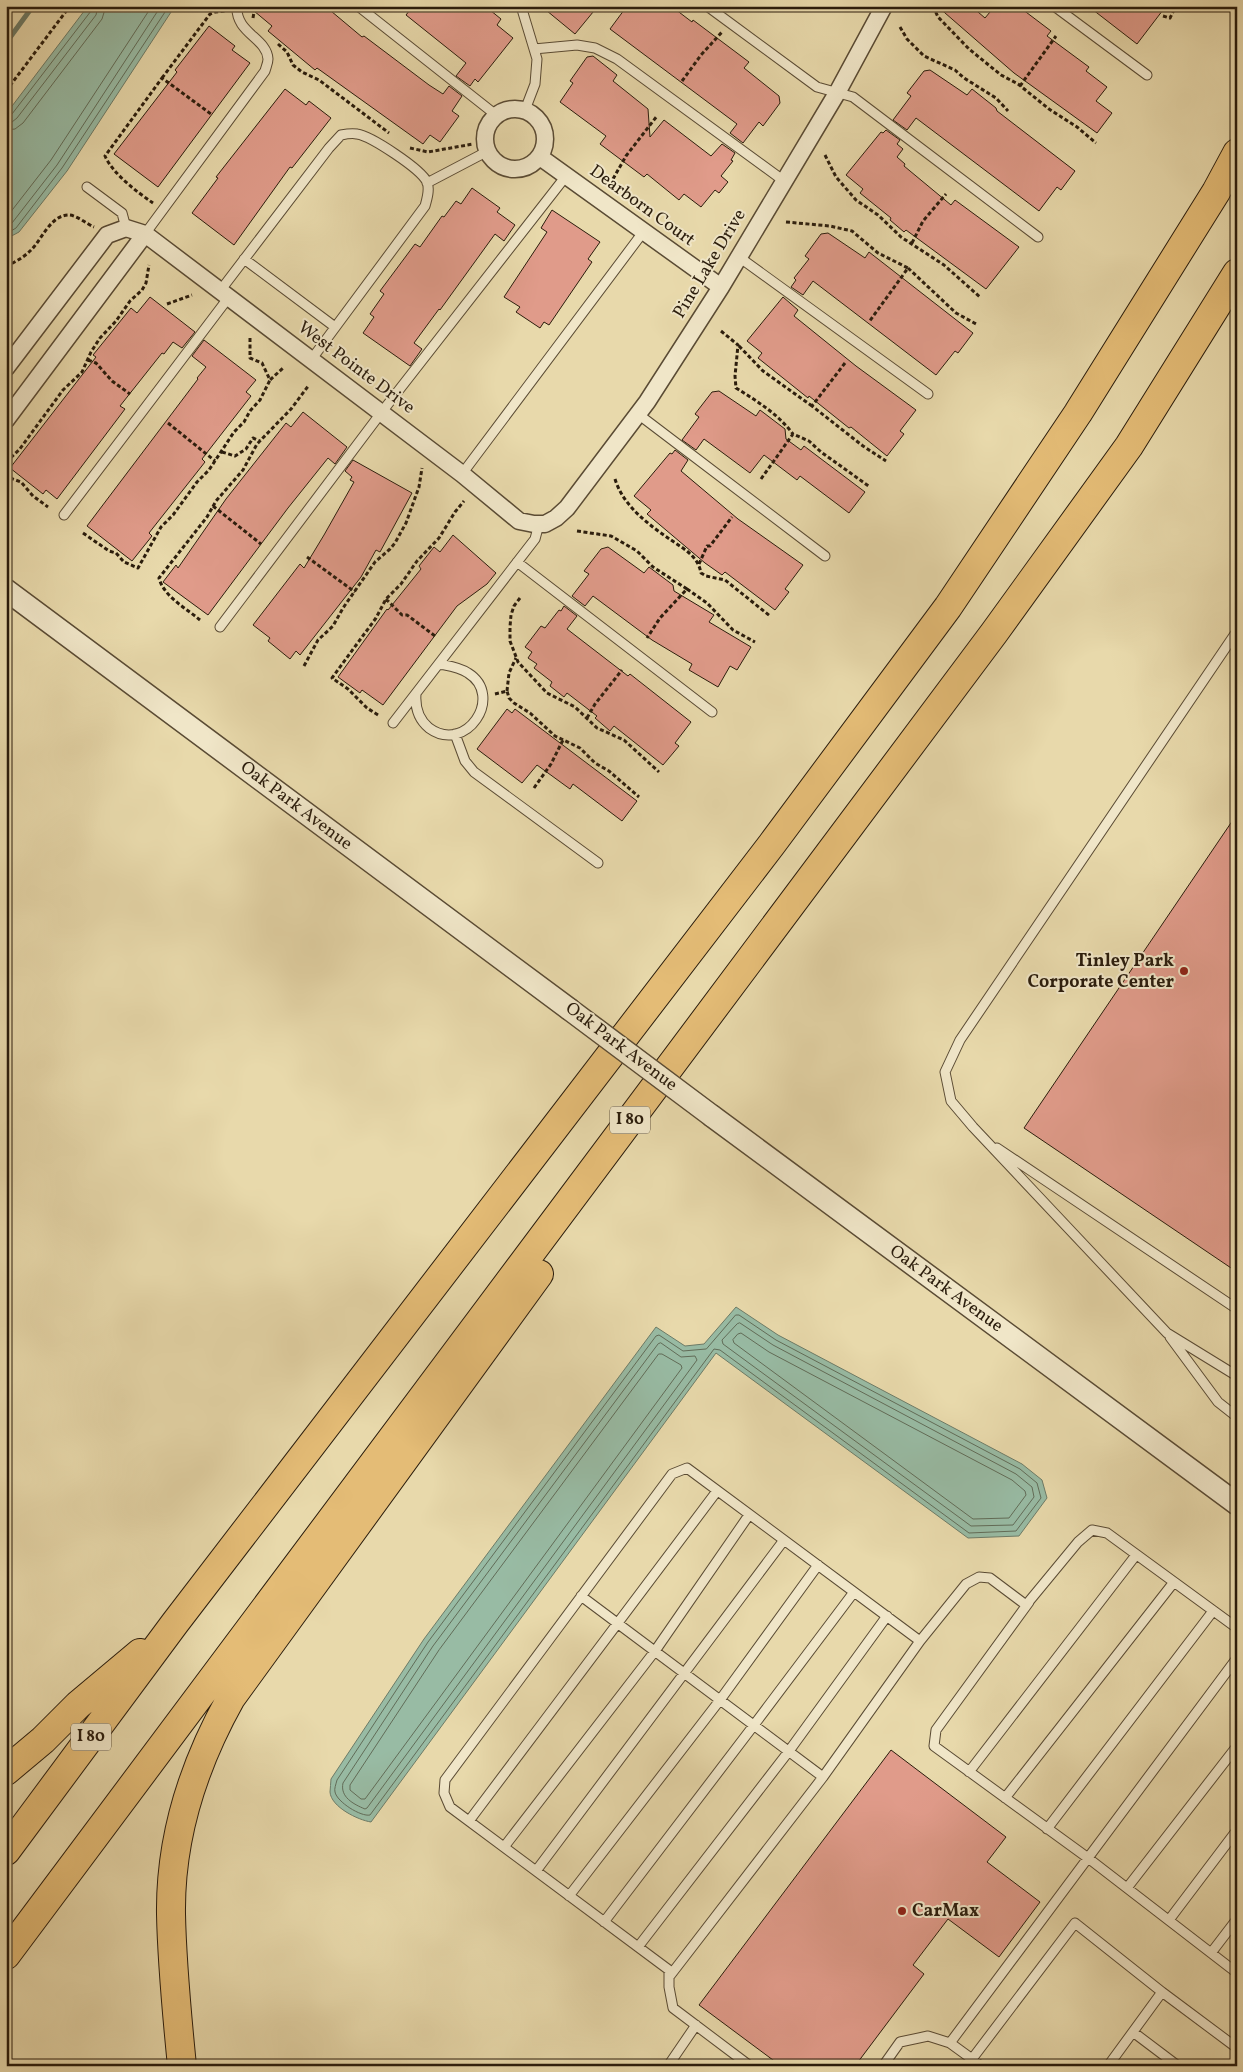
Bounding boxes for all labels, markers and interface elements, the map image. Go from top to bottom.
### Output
street label: Dearborn Court [584,159,700,253]
street label: Pine Lake Drive [667,205,753,323]
street label: West Pointe Drive [292,316,420,420]
street label: Oak Park Avenue [235,755,357,857]
place label: Tinley Park Corporate Center [1028,949,1174,995]
marker: Tinley Park Corporate Center [1178,965,1190,977]
street label: Oak Park Avenue [560,996,682,1098]
road number: I 80 [610,1106,650,1134]
street label: Oak Park Avenue [884,1239,1008,1339]
road number: I 80 [71,1724,111,1750]
place label: CarMax [912,1899,979,1924]
marker: CarMax [896,1905,908,1917]

